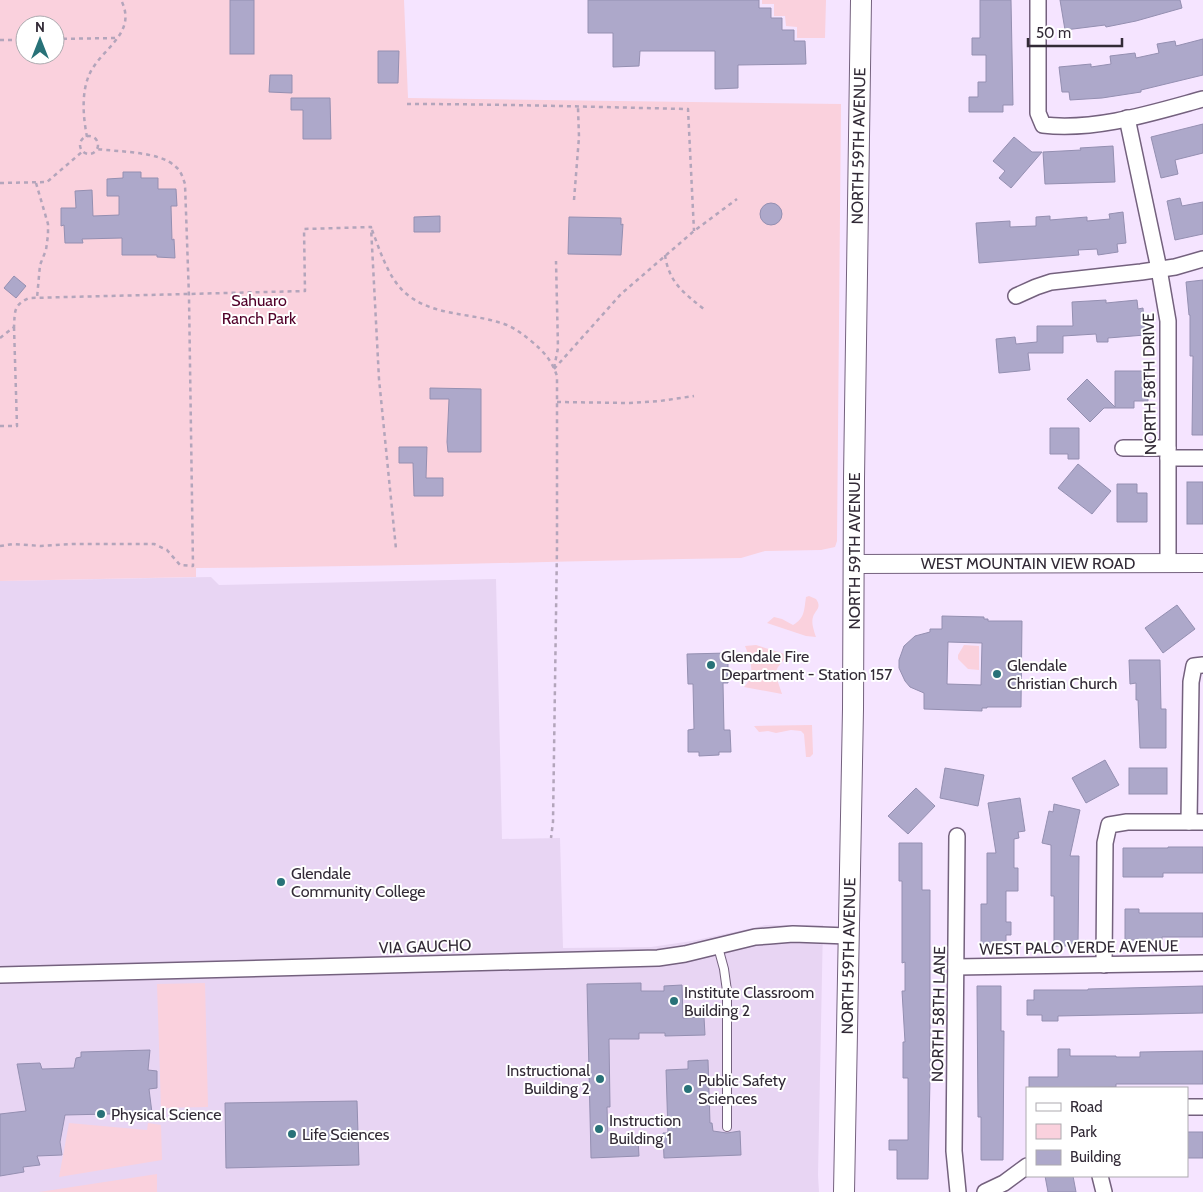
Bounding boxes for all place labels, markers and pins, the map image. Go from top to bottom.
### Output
place label: Glendale Fire Department - Station 157 [721,647,892,684]
place label: Glendale Christian Church [1007,656,1117,693]
marker: Glendale Fire Department - Station 157 [705,659,717,671]
marker: Glendale Christian Church [991,668,1003,680]
place label: Glendale Community College [291,864,426,901]
marker: Glendale Community College [275,876,287,888]
place label: Institute Classroom Building 2 [684,983,814,1020]
marker: Institute Classroom Building 2 [668,995,680,1007]
place label: Instructional Building 2 [506,1061,590,1098]
place label: Public Safety Sciences [698,1071,786,1108]
marker: Instructional Building 2 [594,1073,606,1085]
marker: Public Safety Sciences [682,1083,694,1095]
place label: Physical Science [111,1105,221,1124]
marker: Physical Science [95,1108,107,1120]
place label: Instruction Building 1 [609,1111,681,1148]
marker: Instruction Building 1 [593,1123,605,1135]
place label: Life Sciences [302,1125,390,1144]
marker: Life Sciences [286,1128,298,1140]

